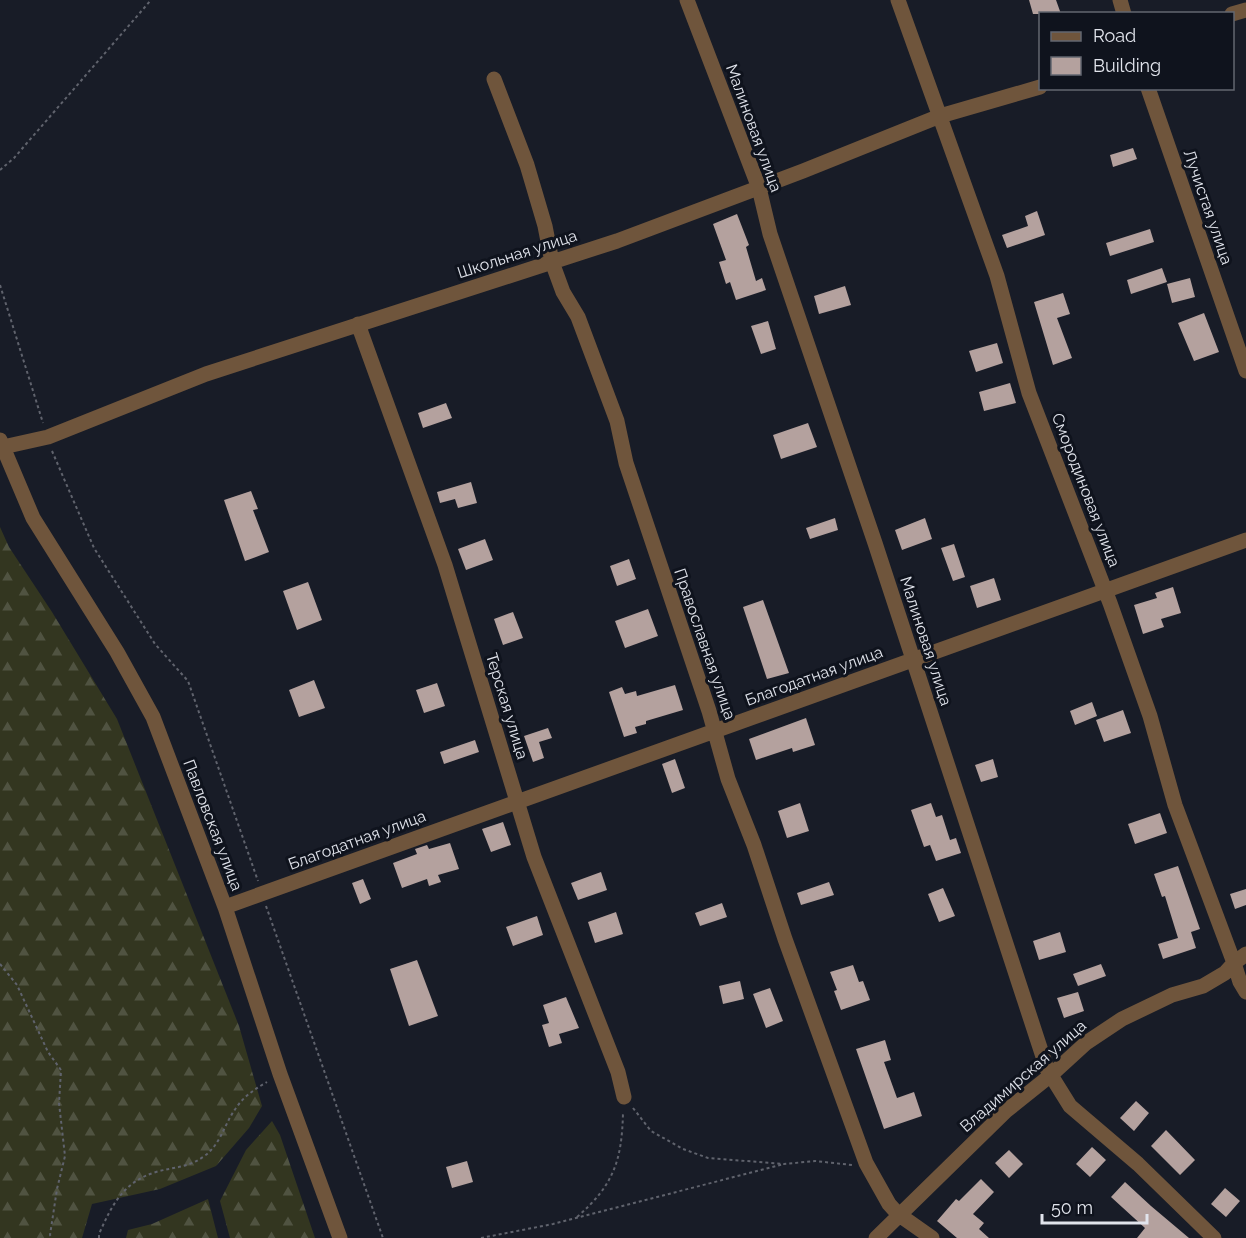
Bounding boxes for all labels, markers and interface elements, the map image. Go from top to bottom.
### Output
legend [1039,12,1234,90]
text: Road [1093,25,1136,46]
text: Building [1093,55,1161,76]
street label: Малиновая улица [722,62,786,194]
street label: Лучистая улица [1179,147,1237,267]
street label: Школьная улица [455,226,579,282]
street label: Смородиновая улица [1048,410,1124,570]
street label: Православная улица [670,566,740,722]
street label: Малиновая улица [896,574,956,708]
street label: Благодатная улица [743,642,885,710]
street label: Терская улица [482,651,532,761]
street label: Павловская улица [179,757,247,893]
street label: Благодатная улица [286,806,428,874]
street label: Владимирская улица [956,1016,1090,1136]
scale bar [1042,1187,1147,1225]
text: 50 m [1051,1197,1093,1218]

